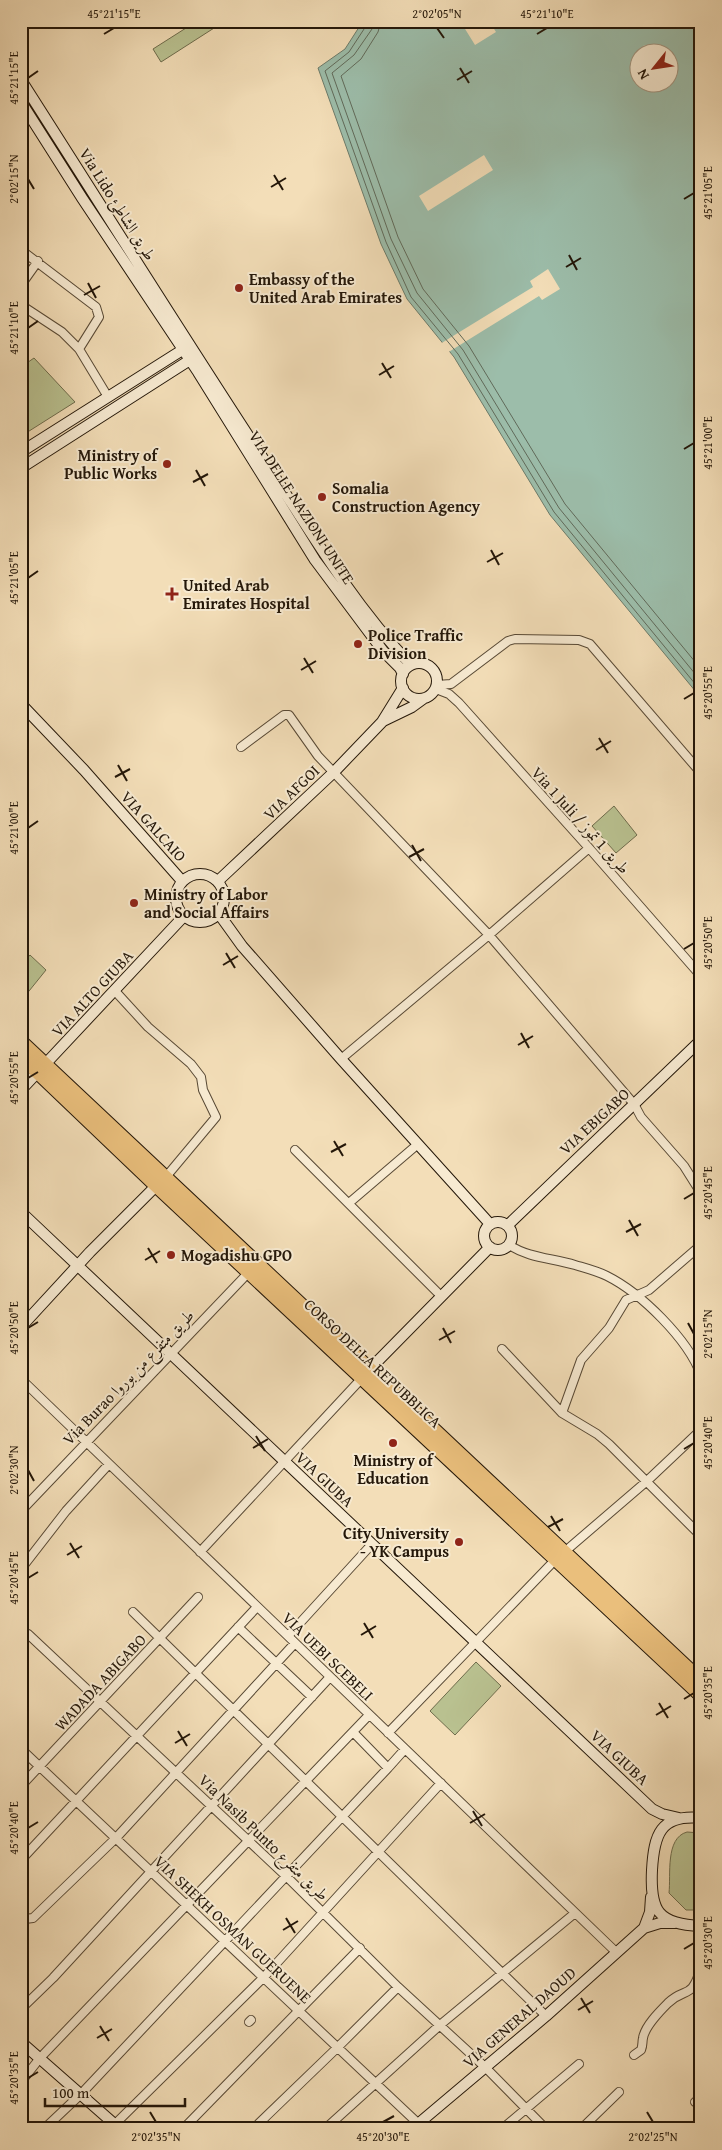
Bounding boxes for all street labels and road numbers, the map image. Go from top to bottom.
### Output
street label: Via Lido طريق الشاطئ [74,143,162,265]
street label: VIA DELLE NAZIONI UNITE [243,425,361,589]
street label: VIA AFGOI [257,759,325,825]
street label: Via 1 Juli / طريق 1 تموز [526,761,636,879]
street label: VIA GALCAIO [116,785,193,867]
street label: VIA ALTO GIUBA [45,944,139,1042]
street label: VIA EBIGABO [553,1082,635,1160]
street label: CORSO DELLA REPUBBLICA [299,1293,447,1434]
street label: Via Burao طريق متفرع من بوروا [57,1304,201,1452]
street label: VIA GIUBA [290,1446,360,1513]
street label: VIA UEBI SCEBELI [277,1606,379,1706]
street label: WADADA ABIGABO [49,1628,152,1736]
street label: VIA GIUBA [585,1724,655,1791]
street label: Via Nasib Punto طريق متفرع [192,1768,335,1907]
street label: VIA SHEKH OSMAN GUERUENE [149,1849,317,2009]
street label: VIA GENERAL DAOUD [457,1961,581,2073]

